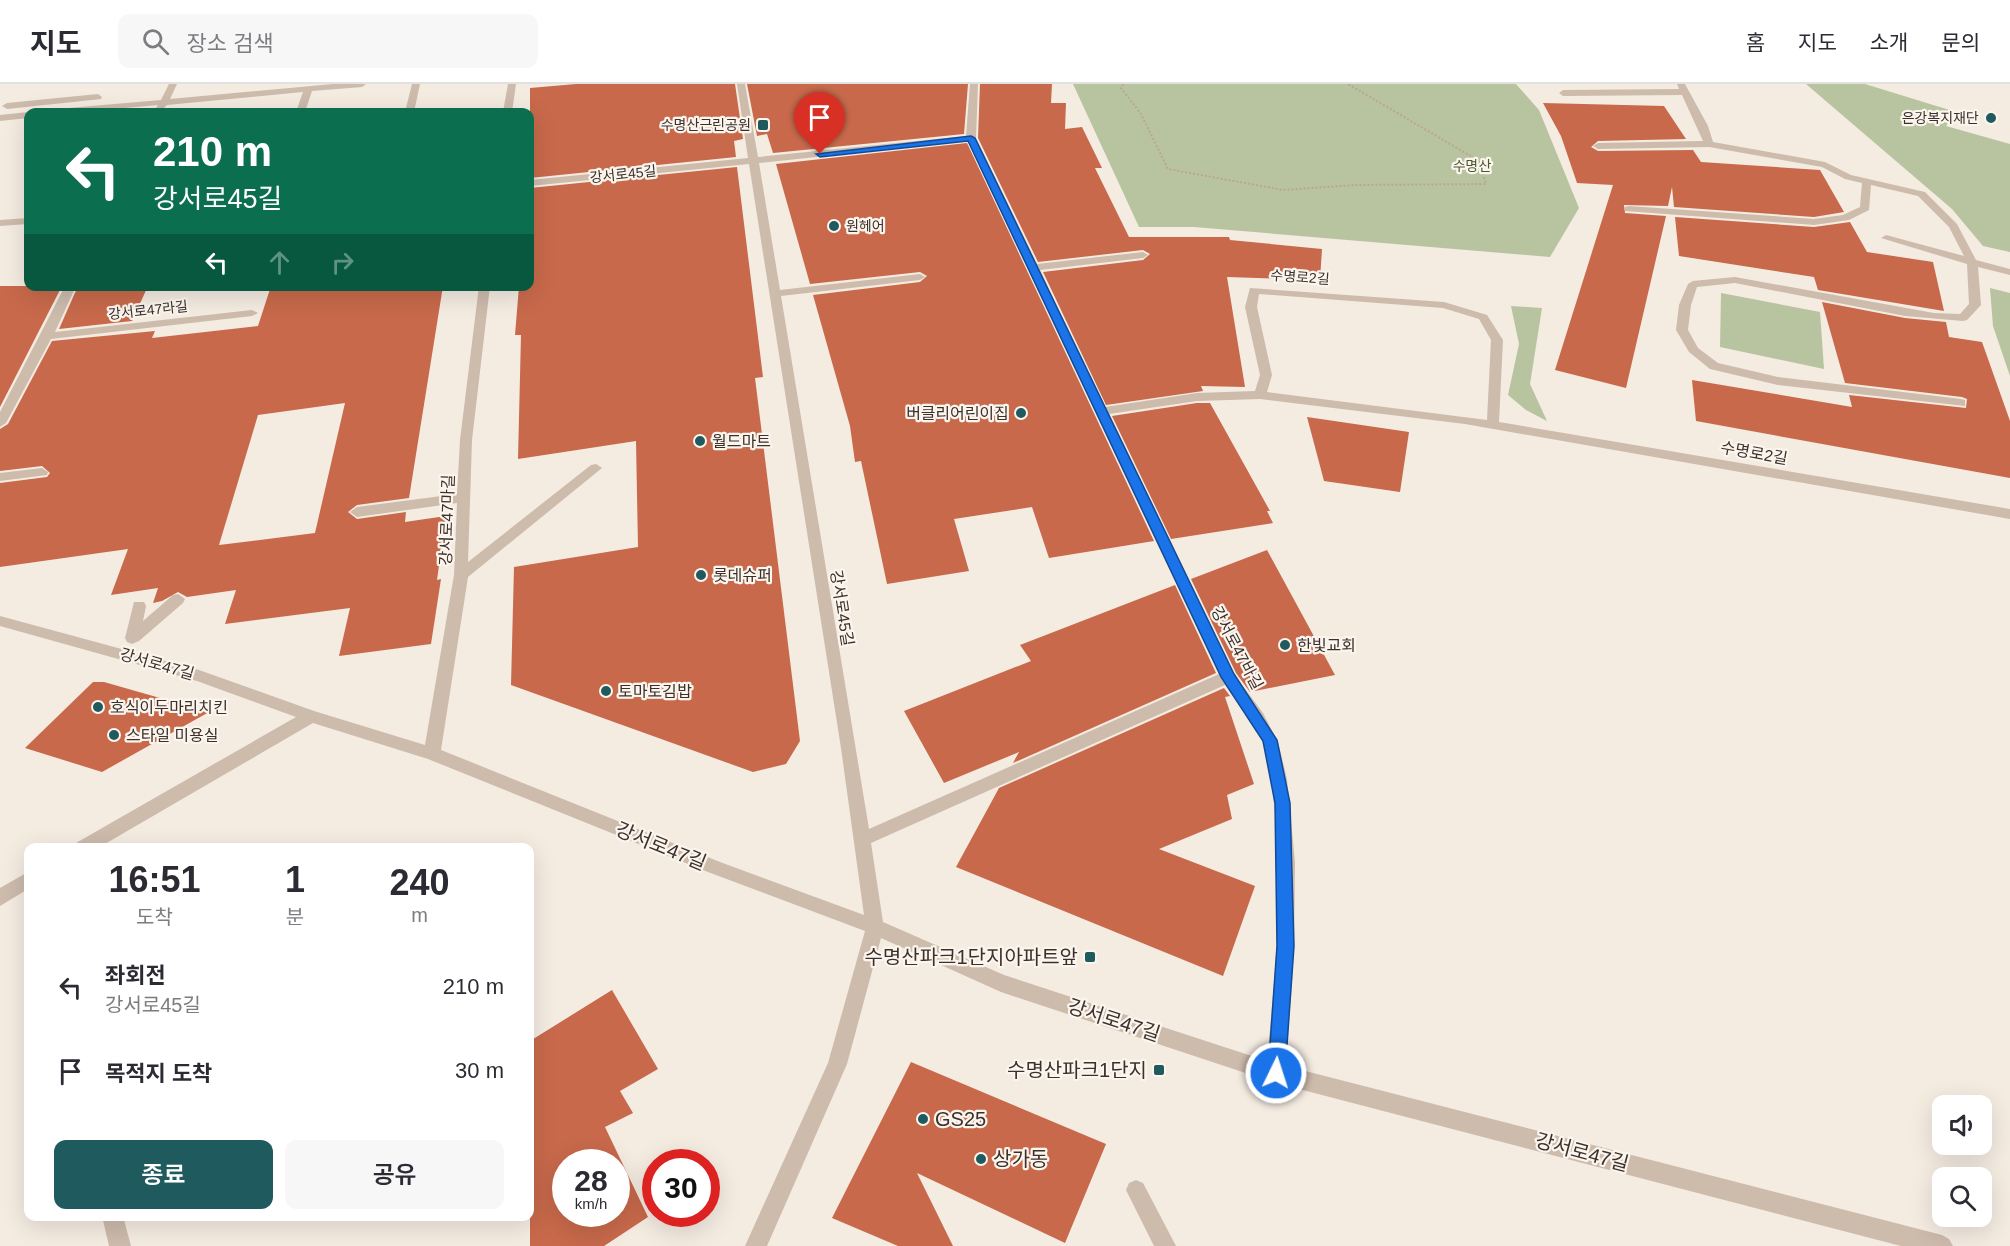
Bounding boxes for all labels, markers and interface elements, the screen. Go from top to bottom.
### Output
search box [118,14,538,68]
icon: search [139,25,172,58]
text: 지도 [30,28,82,59]
text: 장소 검색 [187,31,274,56]
text: 홈 [1746,31,1765,54]
text: 지도 [1798,31,1837,54]
text: 소개 [1870,31,1908,54]
text: 문의 [1941,31,1980,54]
pin [794,92,845,154]
icon: arrive [803,101,836,134]
place label: 은강복지재단 [1902,110,1979,126]
marker: 은강복지재단 [1984,111,1998,125]
place label: 수명산근린공원 [661,117,751,133]
marker: 수명산근린공원 [756,118,770,132]
text: 210 m [153,128,272,175]
icon: left [54,132,132,210]
park label: 수명산 [1453,158,1491,174]
street label: 강서로45길 [589,163,657,185]
text: 강서로45길 [153,184,282,214]
place label: 원헤어 [846,218,885,234]
marker: 원헤어 [827,219,841,233]
icon: left [200,246,233,279]
icon: ahead [263,246,296,279]
icon: right [326,246,359,279]
street label: 수명로2길 [1270,267,1330,287]
street label: 강서로47라길 [107,298,189,322]
place label: 버클리어린이집 [906,405,1009,422]
marker: 버클리어린이집 [1014,406,1028,420]
place label: 월드마트 [712,433,771,450]
marker: 월드마트 [693,434,707,448]
street label: 수명로2길 [1719,439,1789,467]
street label: 강서로47마길 [437,474,457,566]
place label: 롯데슈퍼 [713,567,772,584]
marker: 롯데슈퍼 [694,568,708,582]
street label: 강서로45길 [828,569,856,647]
street label: 강서로47바길 [1208,604,1266,692]
place label: 한빛교회 [1297,637,1356,654]
marker: 한빛교회 [1278,638,1292,652]
street label: 강서로47길 [118,645,196,683]
place label: 토마토김밥 [618,683,692,700]
marker: 토마토김밥 [599,684,613,698]
place label: 호식이두마리치킨 [110,699,228,716]
marker: 호식이두마리치킨 [91,700,105,714]
place label: 스타일 미용실 [126,727,219,744]
marker: 스타일 미용실 [107,728,121,742]
street label: 강서로47길 [612,818,710,874]
text: 16:51 [108,859,201,900]
text: 1 [285,859,305,900]
text: 240 [389,862,450,903]
text: m [411,904,428,926]
text: 도착 [136,906,173,928]
text: 분 [286,906,304,928]
place label: 수명산파크1단지아파트앞 [864,946,1078,968]
marker: 수명산파크1단지아파트앞 [1083,950,1097,964]
text: 좌회전 [105,963,166,988]
icon: left [54,971,87,1004]
text: 210 m [443,974,504,999]
text: 강서로45길 [105,994,201,1016]
street label: 강서로47길 [1065,995,1163,1045]
position arrow [1244,1041,1308,1105]
icon: arrive [54,1055,87,1088]
text: 30 m [455,1058,504,1083]
place label: 수명산파크1단지 [1007,1059,1147,1081]
text: 목적지 도착 [105,1061,212,1086]
marker: 수명산파크1단지 [1152,1063,1166,1077]
map controls [1932,1095,1992,1227]
button: sound [1932,1095,1992,1155]
place label: GS25 [935,1108,986,1130]
marker: GS25 [916,1112,930,1126]
street label: 강서로47길 [1533,1129,1631,1175]
button: 종료 [54,1140,273,1209]
button: 공유 [285,1140,504,1209]
place label: 상가동 [993,1148,1048,1170]
speed limit sign: 30 [642,1149,720,1227]
marker: 상가동 [974,1152,988,1166]
text: 28 [574,1164,608,1197]
button: search [1932,1167,1992,1227]
text: km/h [575,1195,607,1212]

